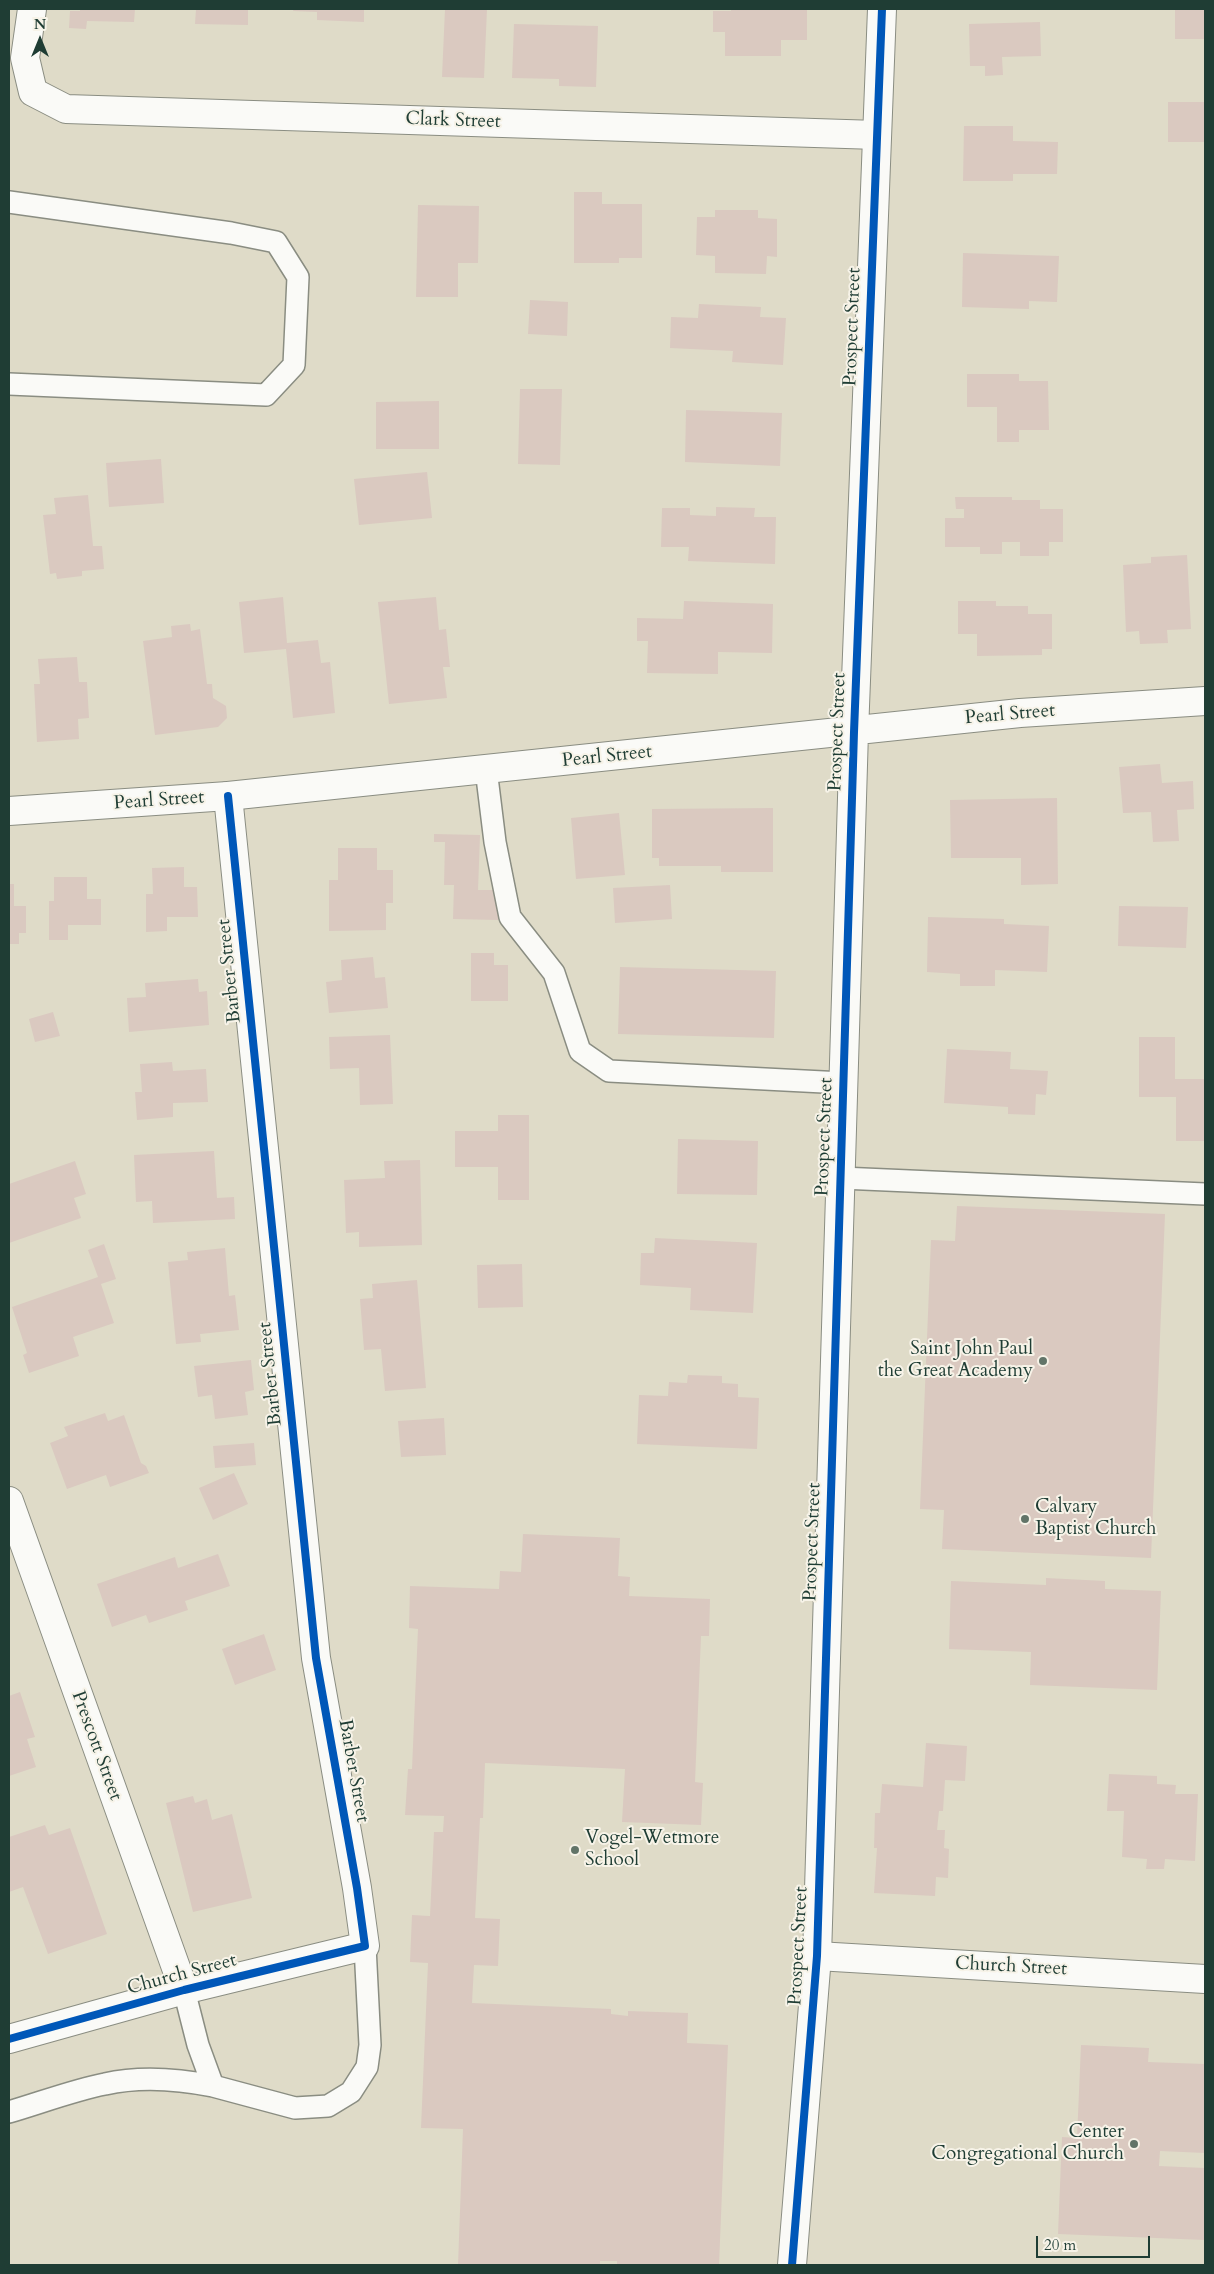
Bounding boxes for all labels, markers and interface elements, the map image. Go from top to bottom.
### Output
north arrow [15,15,65,65]
text: N [34,15,46,34]
street label: Clark Street [405,108,501,134]
street label: Prospect Street [840,267,866,387]
street label: Prospect Street [825,672,851,792]
street label: Pearl Street [964,700,1056,730]
street label: Pearl Street [561,741,653,773]
street label: Pearl Street [113,786,205,816]
street label: Barber Street [213,918,247,1024]
street label: Prospect Street [812,1077,838,1197]
street label: Barber Street [254,1321,288,1427]
place label: Saint John Paul the Great Academy [878,1339,1033,1383]
marker: Saint John Paul the Great Academy [1037,1355,1049,1367]
street label: Prospect Street [800,1482,826,1602]
place label: Calvary Baptist Church [1035,1497,1156,1541]
marker: Calvary Baptist Church [1019,1513,1031,1525]
street label: Prescott Street [66,1688,126,1804]
street label: Barber Street [333,1718,373,1824]
place label: Vogel-Wetmore School [585,1828,719,1872]
marker: Vogel-Wetmore School [569,1844,581,1856]
street label: Prospect Street [785,1886,813,2006]
street label: Church Street [125,1949,239,2001]
street label: Church Street [954,1953,1068,1981]
place label: Center Congregational Church [931,2122,1124,2166]
marker: Center Congregational Church [1128,2138,1140,2150]
scale bar [1039,2226,1153,2258]
text: 20 m [1044,2235,1076,2255]

